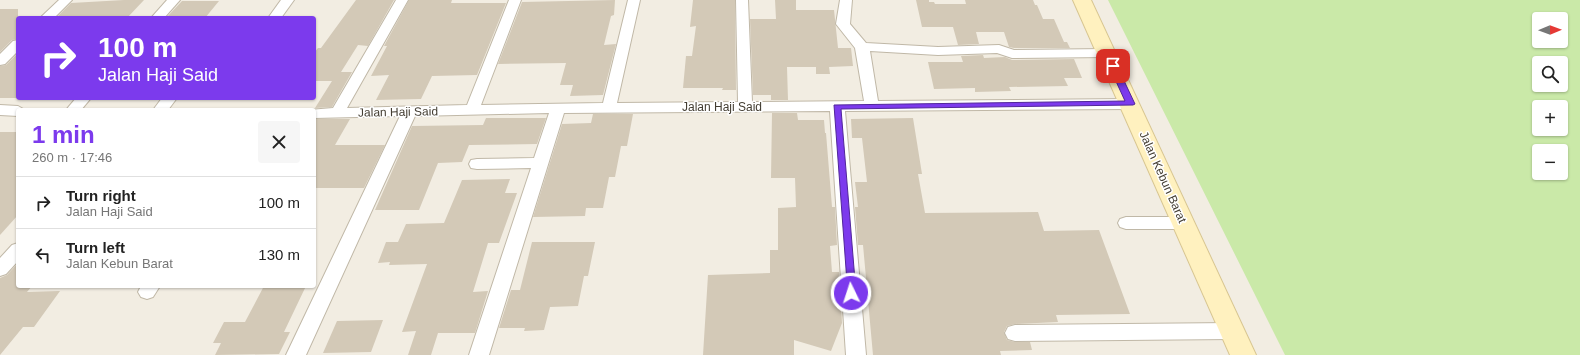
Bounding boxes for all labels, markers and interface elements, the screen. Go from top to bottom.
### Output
north arrow [1532,12,1568,48]
map controls [1532,12,1568,180]
icon: right [32,32,84,84]
text: 100 m [98,32,177,63]
pin [1096,49,1130,83]
icon: arrive [1102,55,1124,77]
button: search [1532,56,1568,92]
text: Jalan Haji Said [98,65,218,85]
street label: Jalan Haji Said [682,100,762,114]
button: + [1532,100,1568,136]
street label: Jalan Haji Said [358,104,438,120]
text: 1 min [32,121,95,148]
button: close [258,121,300,163]
street label: Jalan Kebun Barat [1137,129,1190,226]
button: − [1532,144,1568,180]
text: 260 m · 17:46 [32,150,112,165]
text: Turn right [66,187,136,204]
icon: right [32,192,54,214]
text: 100 m [258,194,300,211]
text: Jalan Haji Said [66,204,153,219]
text: Turn left [66,239,125,256]
icon: left [32,244,54,266]
text: 130 m [258,246,300,263]
text: Jalan Kebun Barat [66,256,173,271]
position arrow [830,272,872,314]

